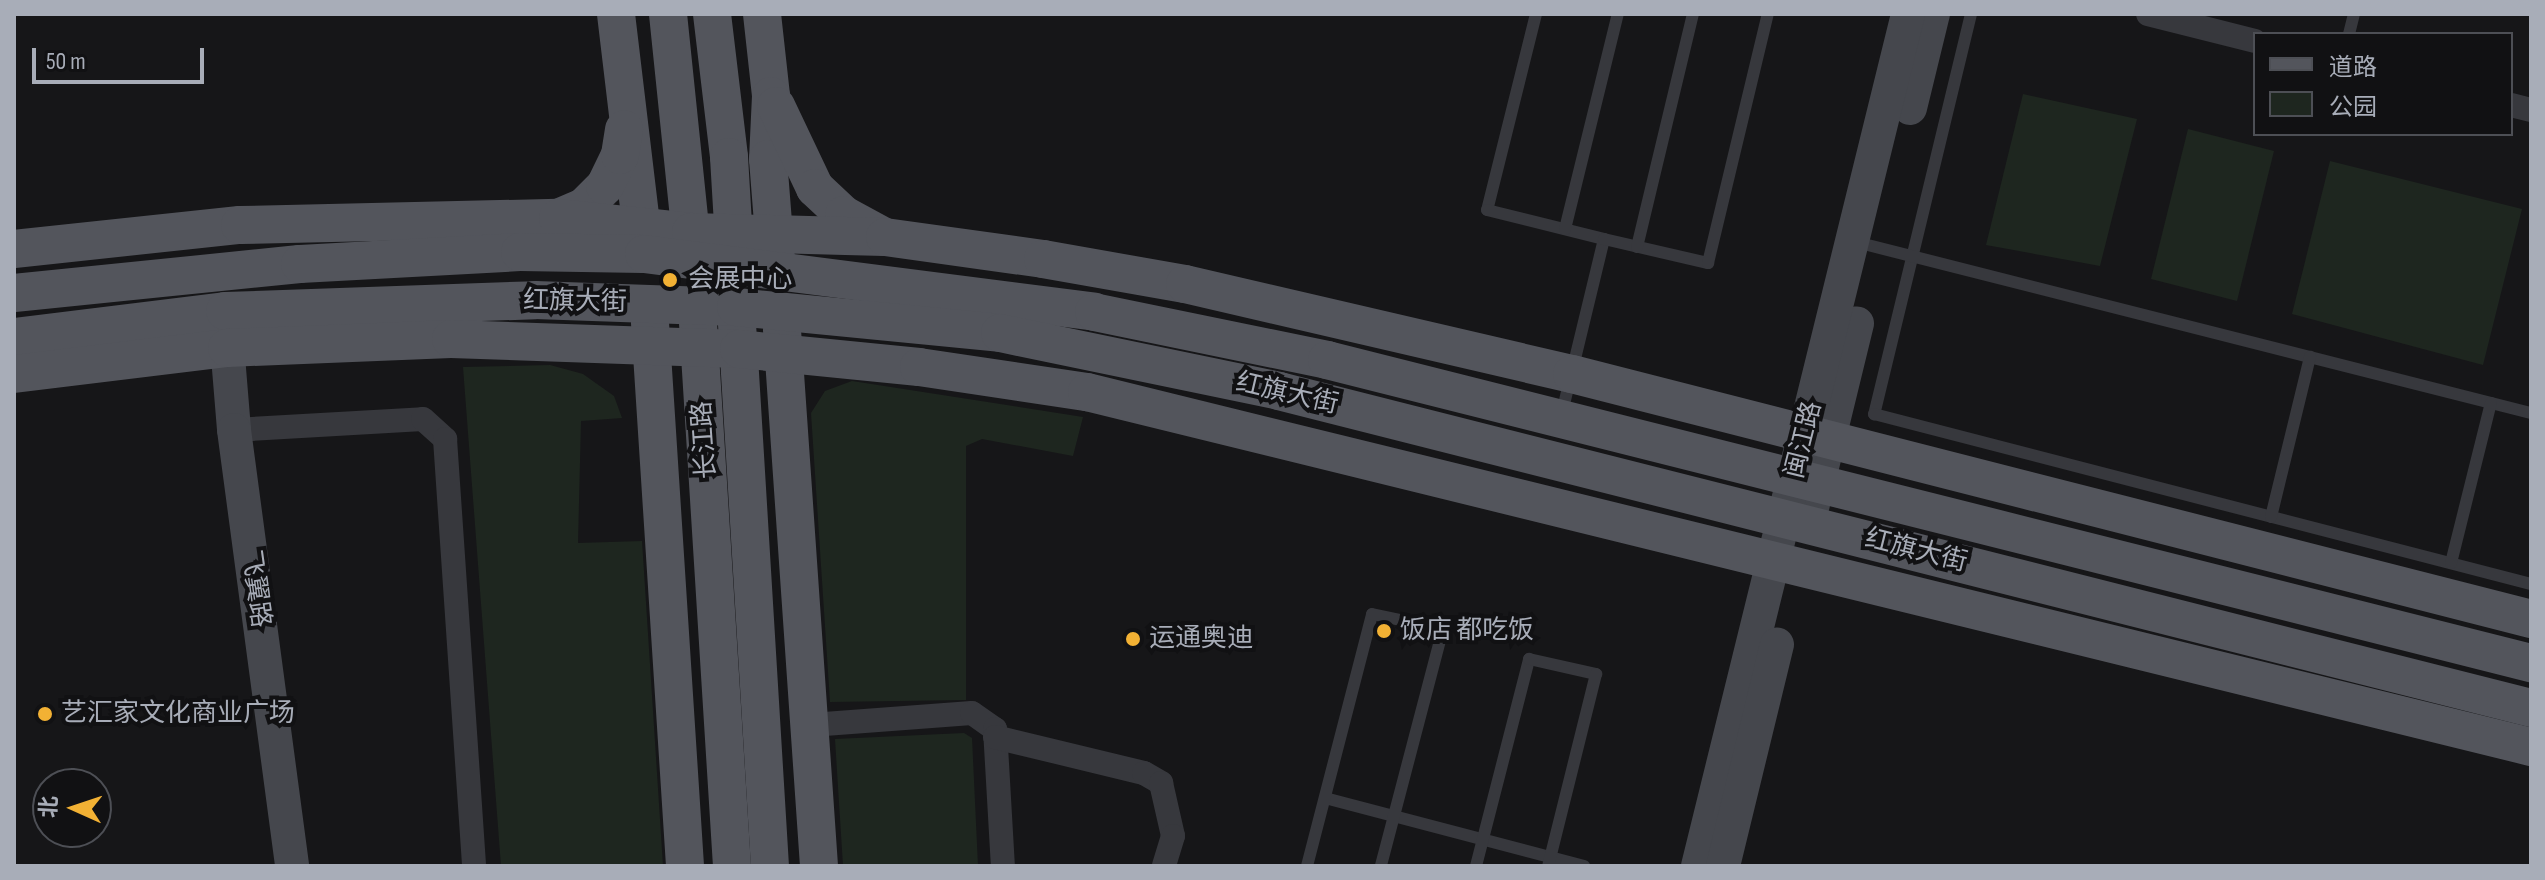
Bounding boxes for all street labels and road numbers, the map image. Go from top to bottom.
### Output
street label: 红旗大街 [523,285,627,319]
street label: 红旗大街 [1233,367,1341,421]
street label: 闽江路 [1779,398,1829,482]
street label: 长江路 [687,400,723,480]
street label: 红旗大街 [1862,523,1970,579]
street label: 飞翼路 [234,548,276,630]

